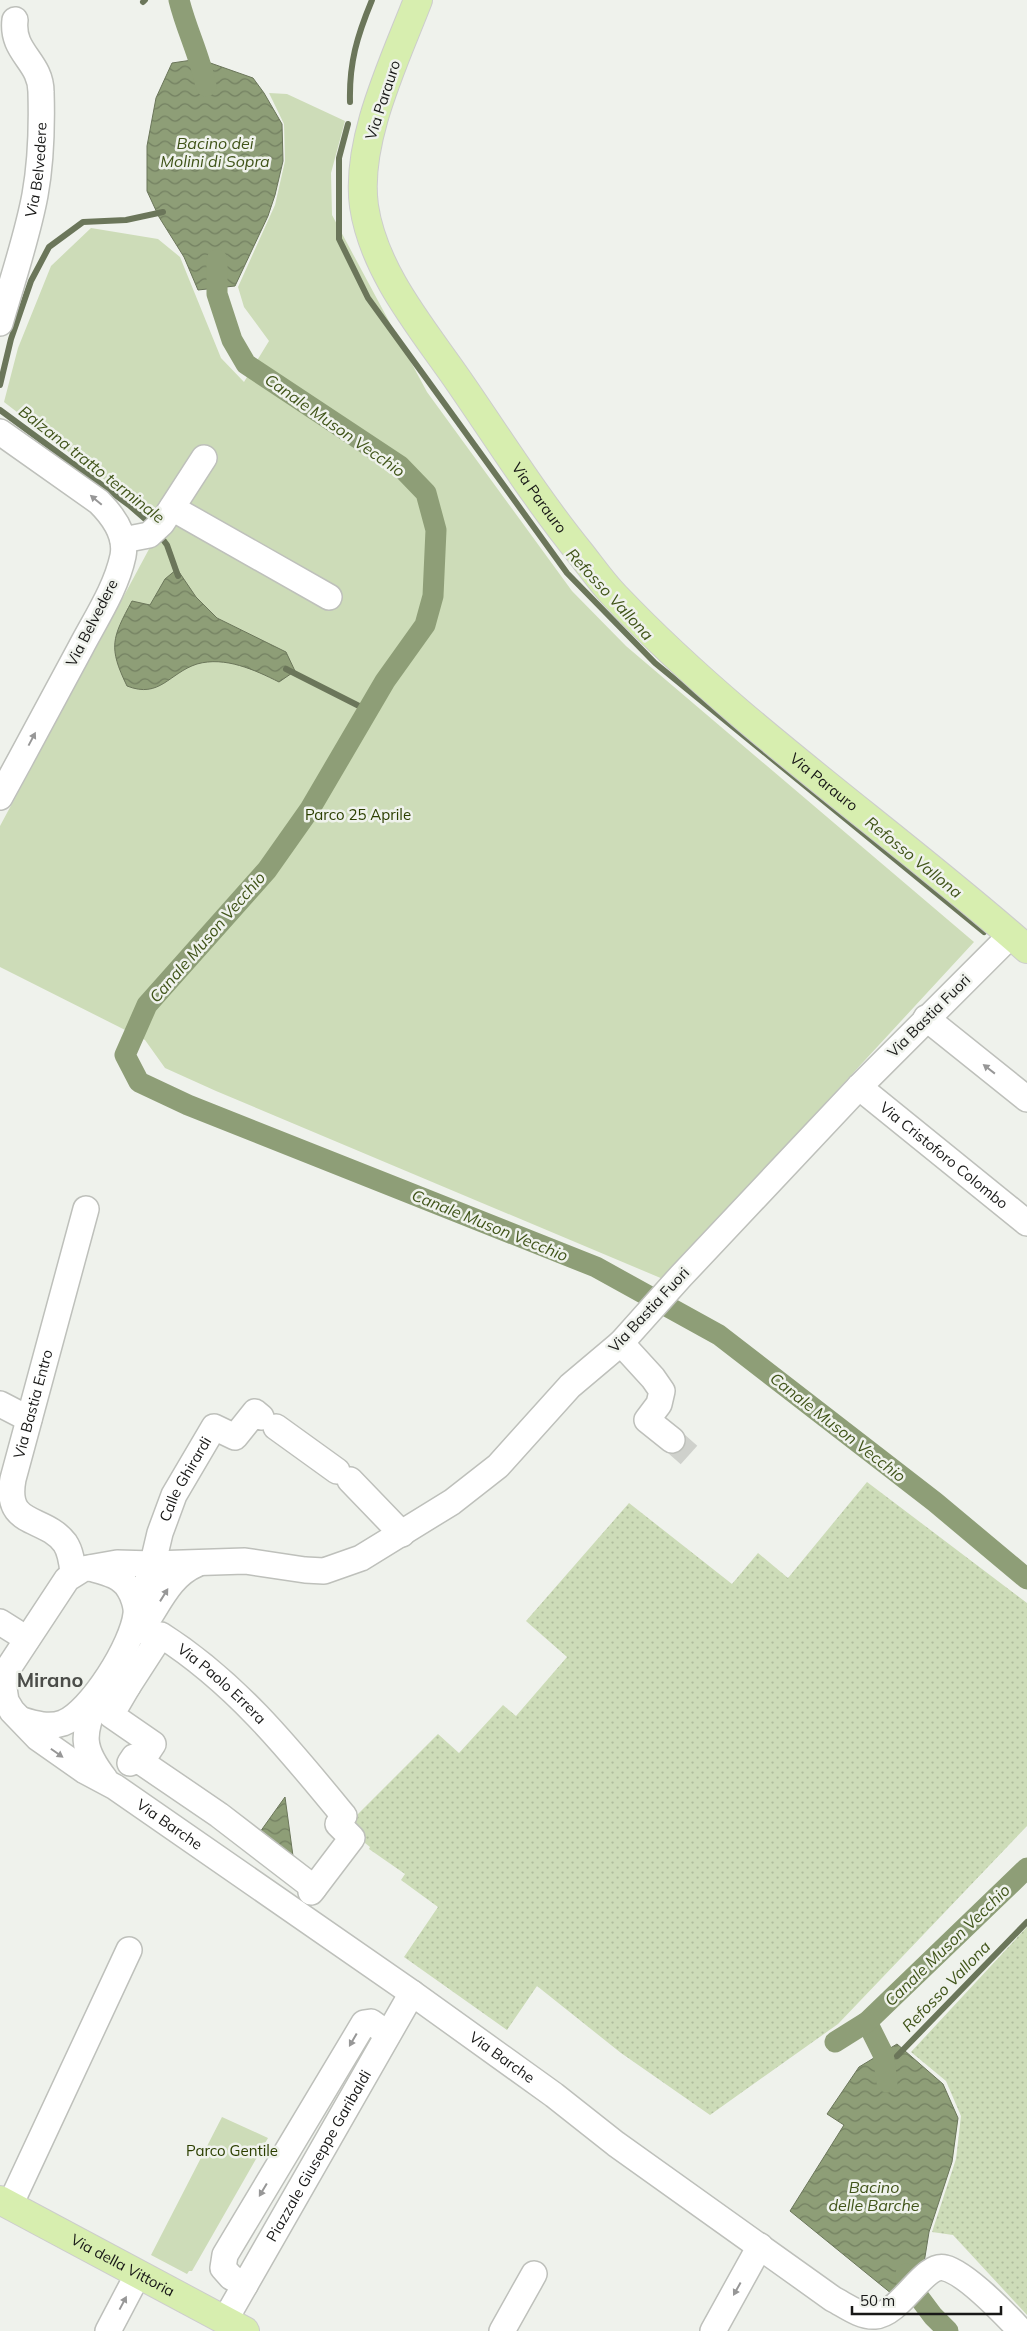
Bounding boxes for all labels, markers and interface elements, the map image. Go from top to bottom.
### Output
street label: Via Parauro [361,58,404,142]
street label: Via Belvedere [21,122,50,219]
water label: Bacino dei Molini di Sopra [160,133,270,171]
water label: Canale Muson Vecchio [261,369,409,481]
water label: Balzana tratto terminale [15,401,169,527]
street label: Via Parauro [508,459,571,537]
one-way arrow [90,495,102,506]
water label: Refosso Vallona [562,544,658,645]
street label: Via Belvedere [61,576,122,670]
one-way arrow [27,733,36,746]
street label: Via Parauro [786,749,862,815]
park label: Parco 25 Aprile [305,805,411,824]
water label: Refosso Vallona [862,812,967,902]
water label: Canale Muson Vecchio [145,868,269,1006]
street label: Via Bastia Fuori [883,970,974,1061]
one-way arrow [982,1064,995,1075]
street label: Via Cristoforo Colombo [876,1098,1012,1213]
water label: Canale Muson Vecchio [409,1185,571,1265]
street label: Via Bastia Fuori [604,1263,693,1356]
street label: Via Bastia Entro [9,1347,57,1461]
water label: Canale Muson Vecchio [766,1368,910,1486]
street label: Calle Ghirardi [155,1433,215,1524]
one-way arrow [159,1588,169,1601]
street label: Via Paolo Errera [174,1639,270,1728]
district label: Mirano [17,1667,83,1692]
one-way arrow [51,1748,64,1758]
street label: Via Barche [133,1795,206,1854]
water label: Canale Muson Vecchio [880,1880,1014,2010]
water label: Refosso Vallona [898,1936,995,2036]
street label: Via Barche [466,2027,539,2087]
one-way arrow [348,2033,357,2046]
street label: Piazzale Giuseppe Garibaldi [262,2066,375,2245]
park label: Parco Gentile [186,2141,278,2160]
water label: Bacino delle Barche [829,2177,920,2215]
one-way arrow [259,2184,268,2197]
street label: Via della Vittoria [68,2230,178,2301]
one-way arrow [733,2281,741,2296]
scale bar [852,2284,1001,2316]
text: 50 m [860,2291,895,2310]
one-way arrow [119,2295,127,2310]

